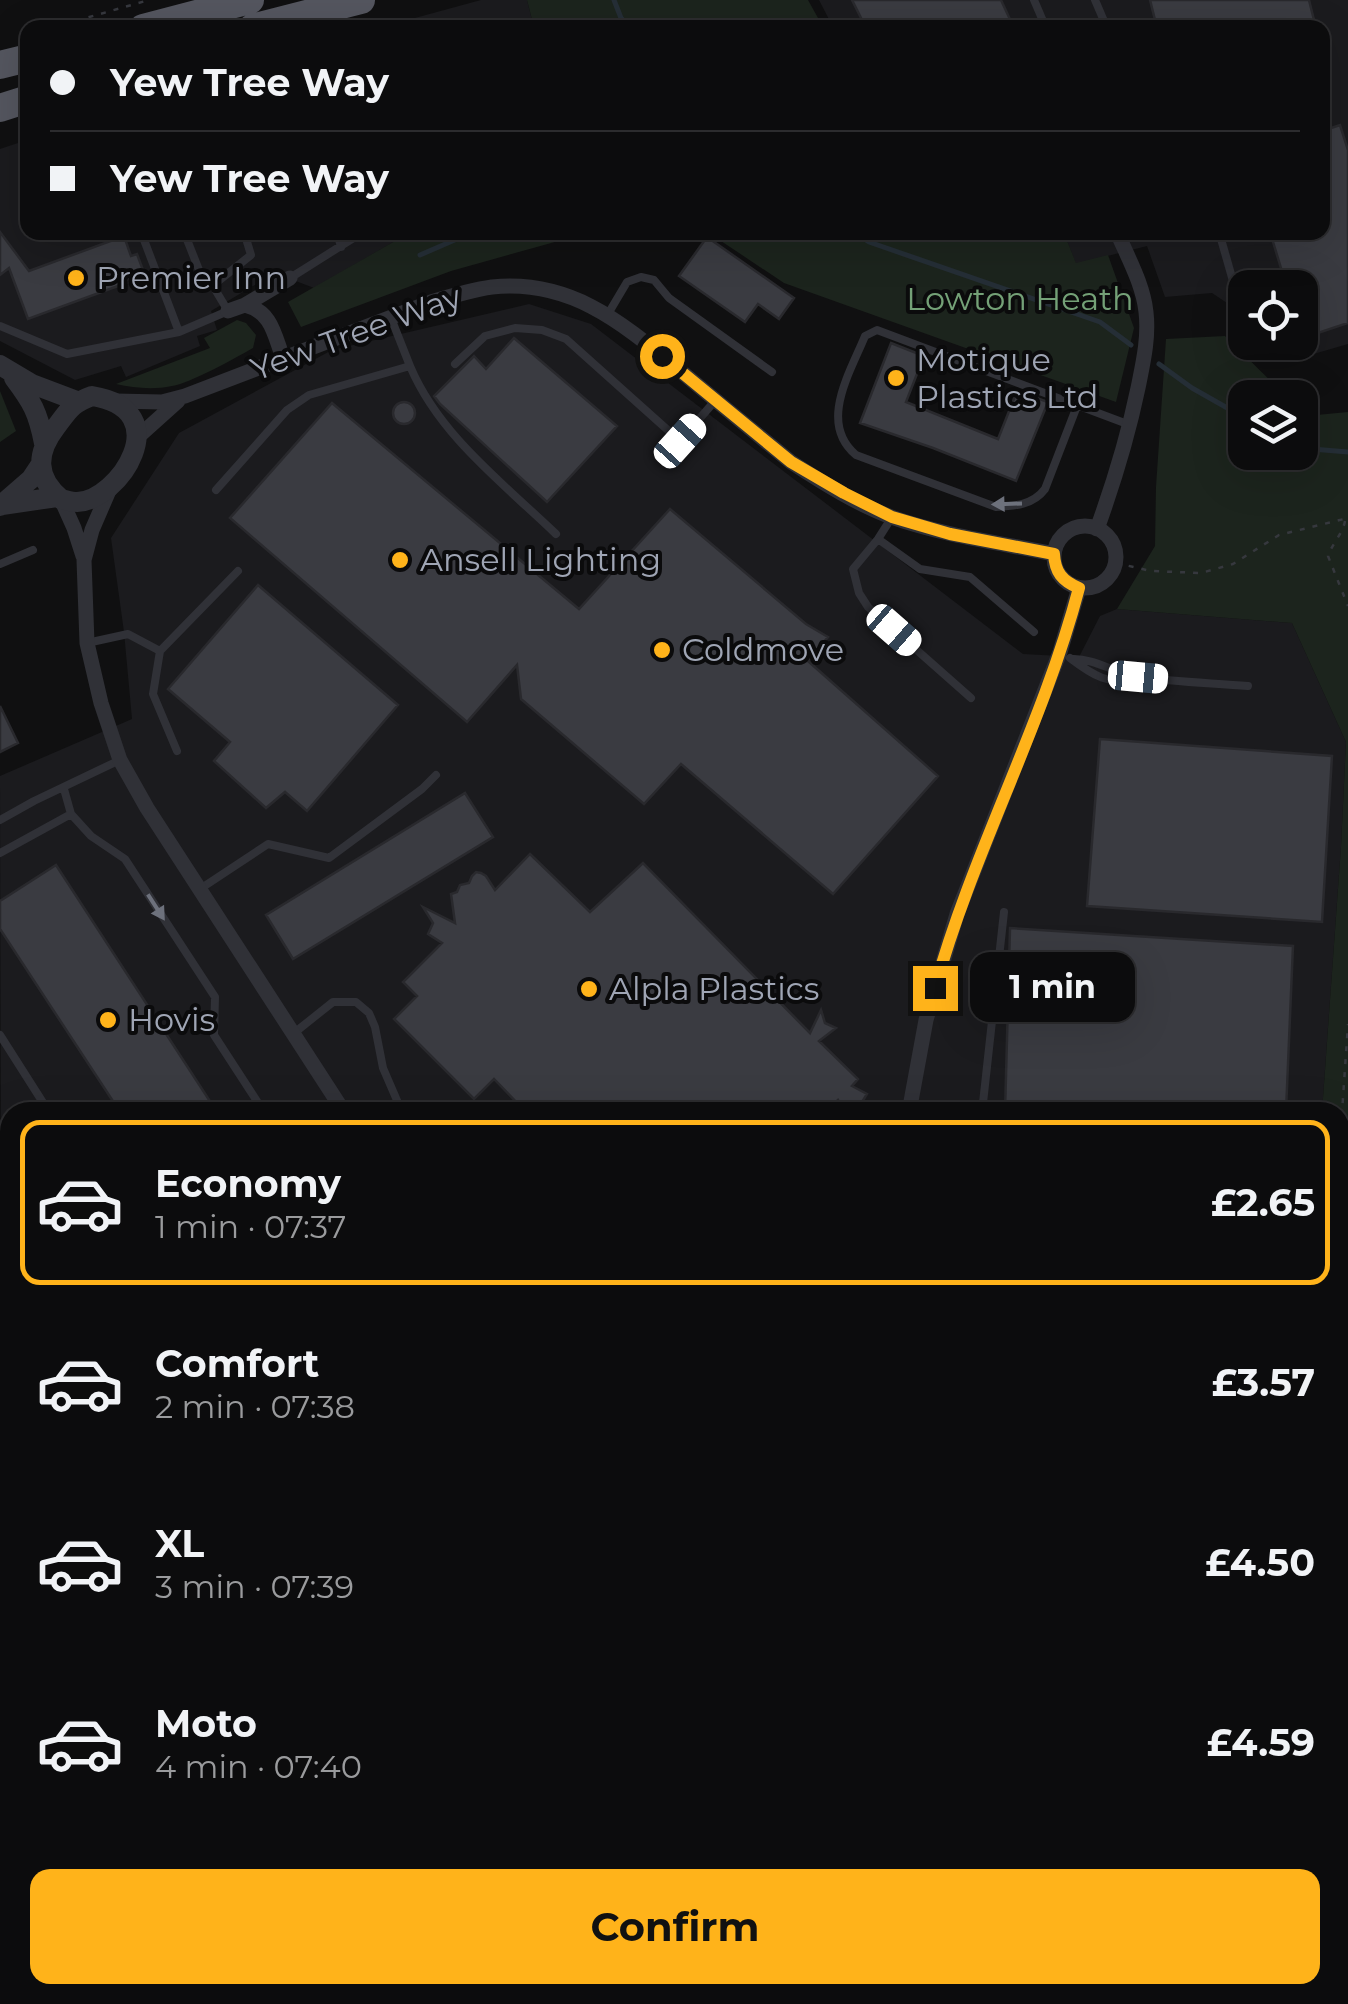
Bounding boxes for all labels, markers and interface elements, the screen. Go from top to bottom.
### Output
text: Yew Tree Way [110,59,389,106]
text: Yew Tree Way [110,155,389,202]
place label: Premier Inn [96,258,286,297]
marker: Premier Inn [65,267,87,289]
map controls [1228,270,1318,470]
button: locate [1228,270,1318,360]
street label: Yew Tree Way [245,276,467,389]
park label: Lowton Heath [906,279,1134,318]
route start [640,334,685,379]
place label: Motique Plastics Ltd [916,340,1098,416]
marker: Motique Plastics Ltd [885,367,907,389]
button: layers [1228,380,1318,470]
car [649,409,711,473]
one-way arrow [991,497,1022,513]
place label: Ansell Lighting [420,540,661,579]
marker: Ansell Lighting [389,549,411,571]
car [862,599,926,661]
place label: Coldmove [682,630,844,669]
marker: Coldmove [651,639,673,661]
car [1107,659,1169,695]
one-way arrow [146,893,165,920]
callout: 1 min [970,953,1135,1023]
route end [913,966,958,1011]
text: 1 min [1009,967,1096,1006]
place label: Alpla Plastics [609,969,819,1008]
marker: Alpla Plastics [578,978,600,1000]
place label: Hovis [128,1000,215,1039]
marker: Hovis [97,1009,119,1031]
icon: car [35,1158,125,1248]
text: Economy [155,1160,341,1207]
text: £2.65 [1211,1179,1315,1226]
text: 1 min · 07:37 [155,1207,346,1246]
icon: car [35,1338,125,1428]
text: Comfort [155,1340,319,1387]
text: £3.57 [1212,1359,1315,1406]
text: 2 min · 07:38 [155,1387,355,1426]
icon: car [35,1518,125,1608]
text: XL [155,1520,204,1567]
text: £4.50 [1205,1539,1315,1586]
text: 3 min · 07:39 [155,1567,354,1606]
icon: car [35,1698,125,1788]
text: Moto [155,1700,257,1747]
text: £4.59 [1207,1719,1315,1766]
text: 4 min · 07:40 [155,1747,362,1786]
button: Confirm [30,1869,1320,1984]

